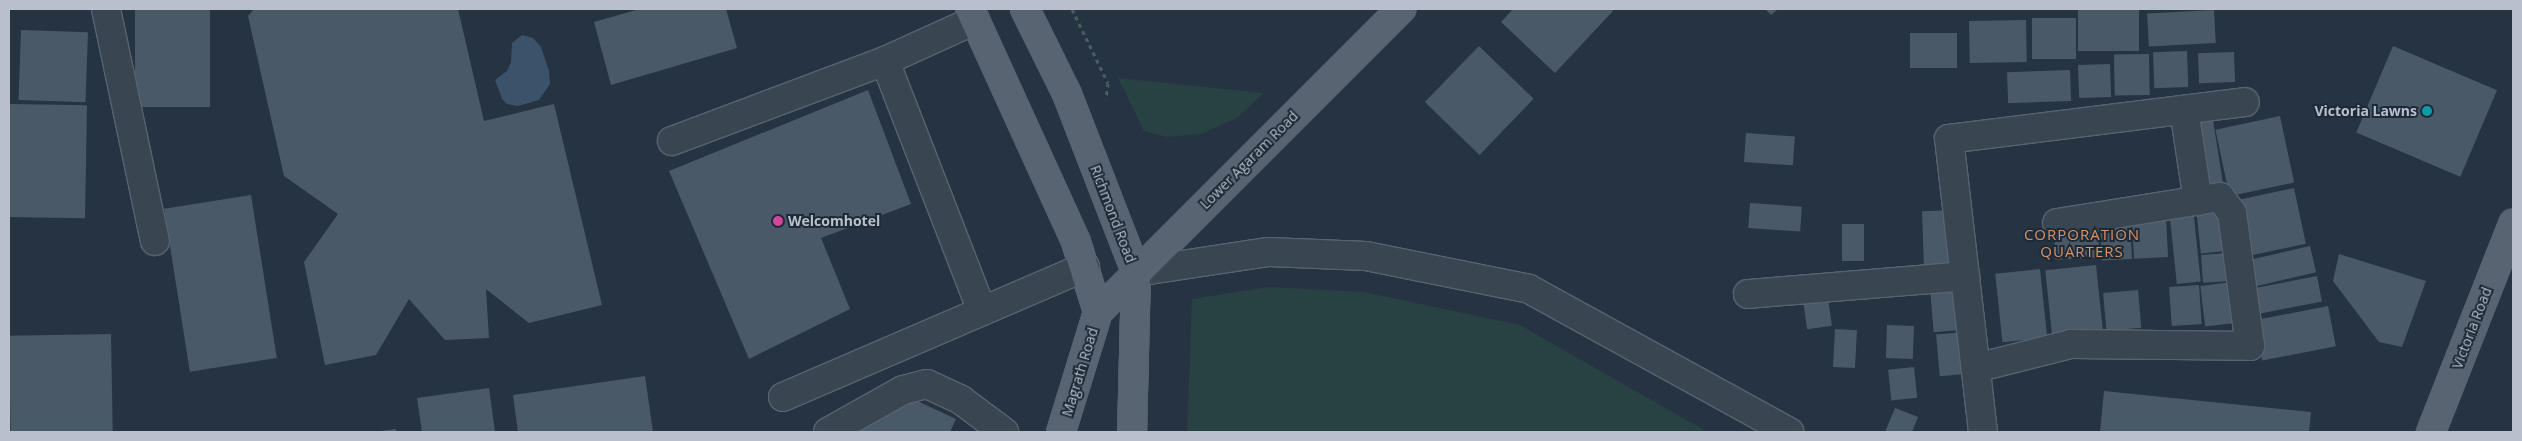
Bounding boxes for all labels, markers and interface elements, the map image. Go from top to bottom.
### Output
place label: Victoria Lawns [2314,103,2417,119]
marker: Victoria Lawns [2421,105,2433,117]
street label: Lower Agaram Road [1197,108,1301,212]
street label: Richmond Road [1087,163,1139,265]
place label: Welcomhotel [788,213,880,229]
marker: Welcomhotel [772,215,784,227]
district label: CORPORATION QUARTERS [2023,225,2141,260]
street label: Victoria Road [2449,285,2495,371]
street label: Magrath Road [1059,326,1101,418]

